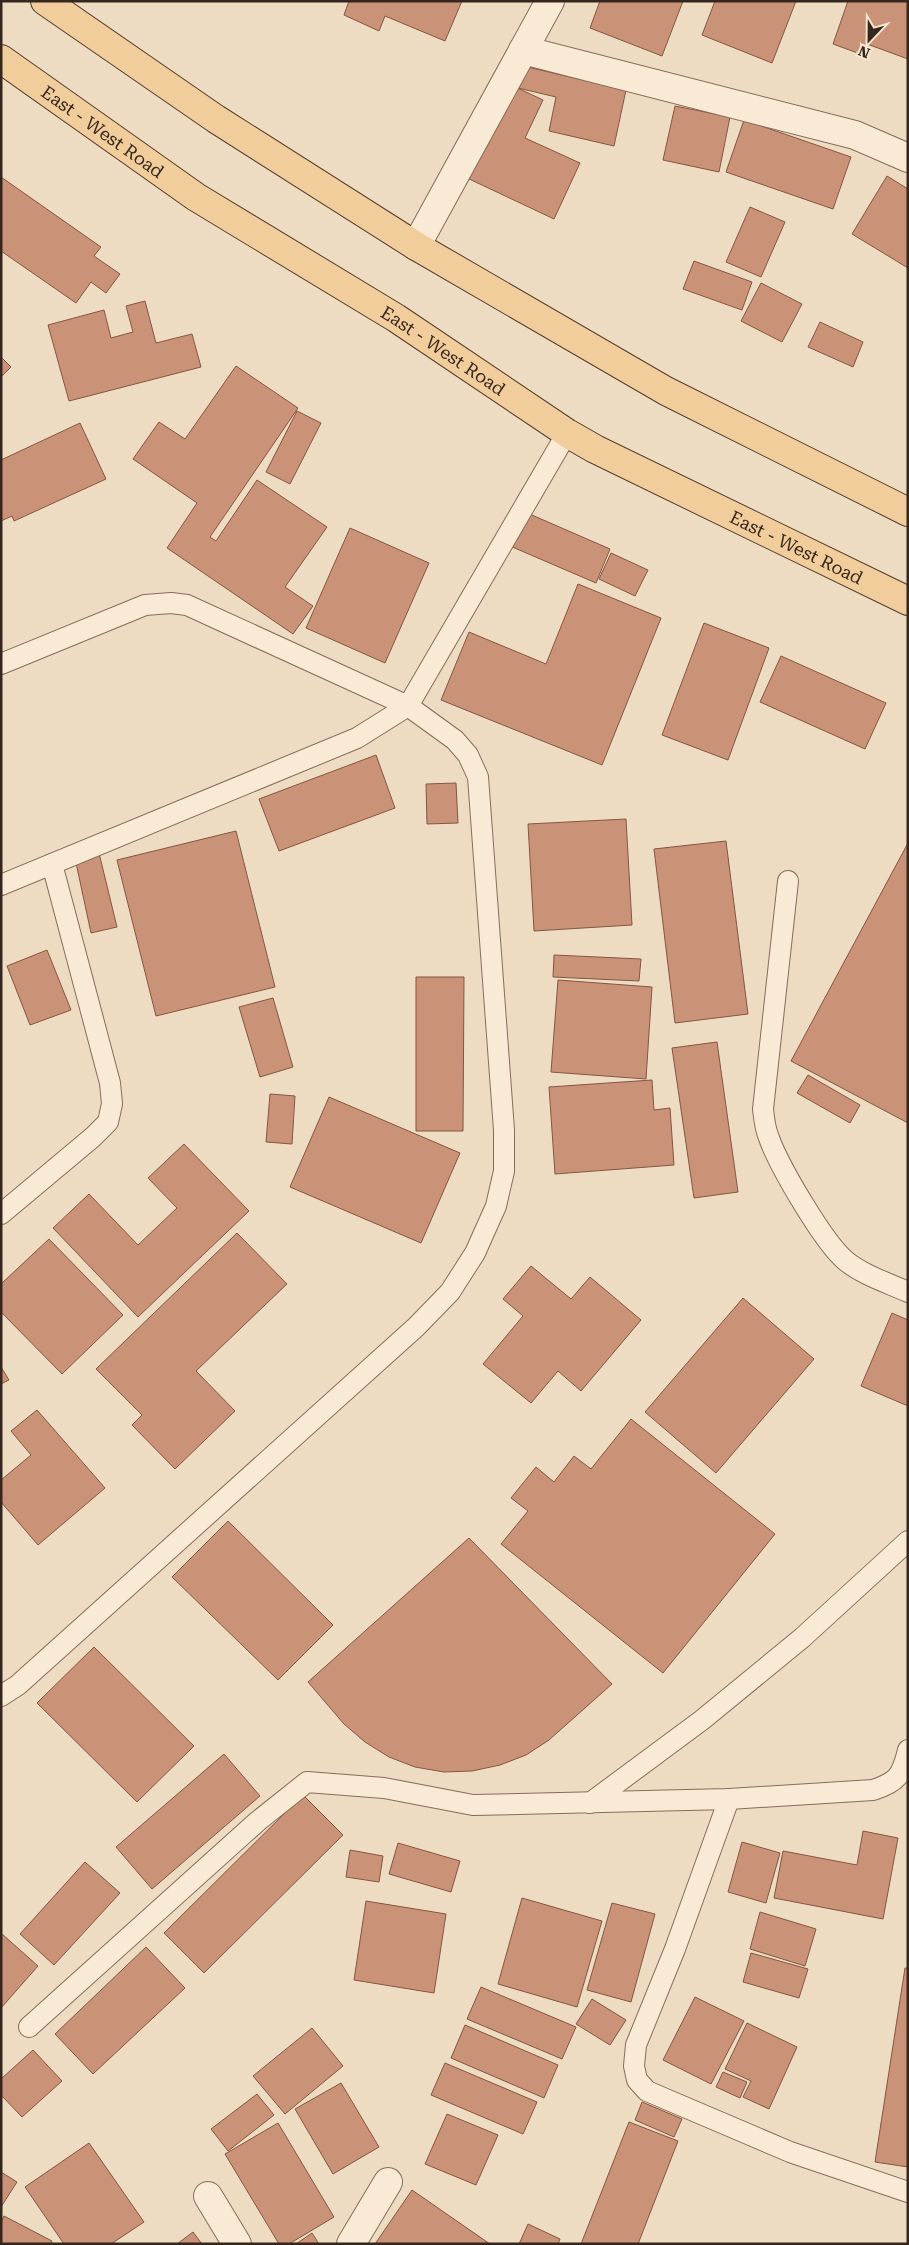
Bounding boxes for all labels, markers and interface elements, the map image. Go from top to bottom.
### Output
north arrow [844,15,894,65]
text: N [856,43,872,61]
street label: East - West Road [38,81,169,182]
street label: East - West Road [377,301,510,400]
street label: East - West Road [727,506,867,588]

